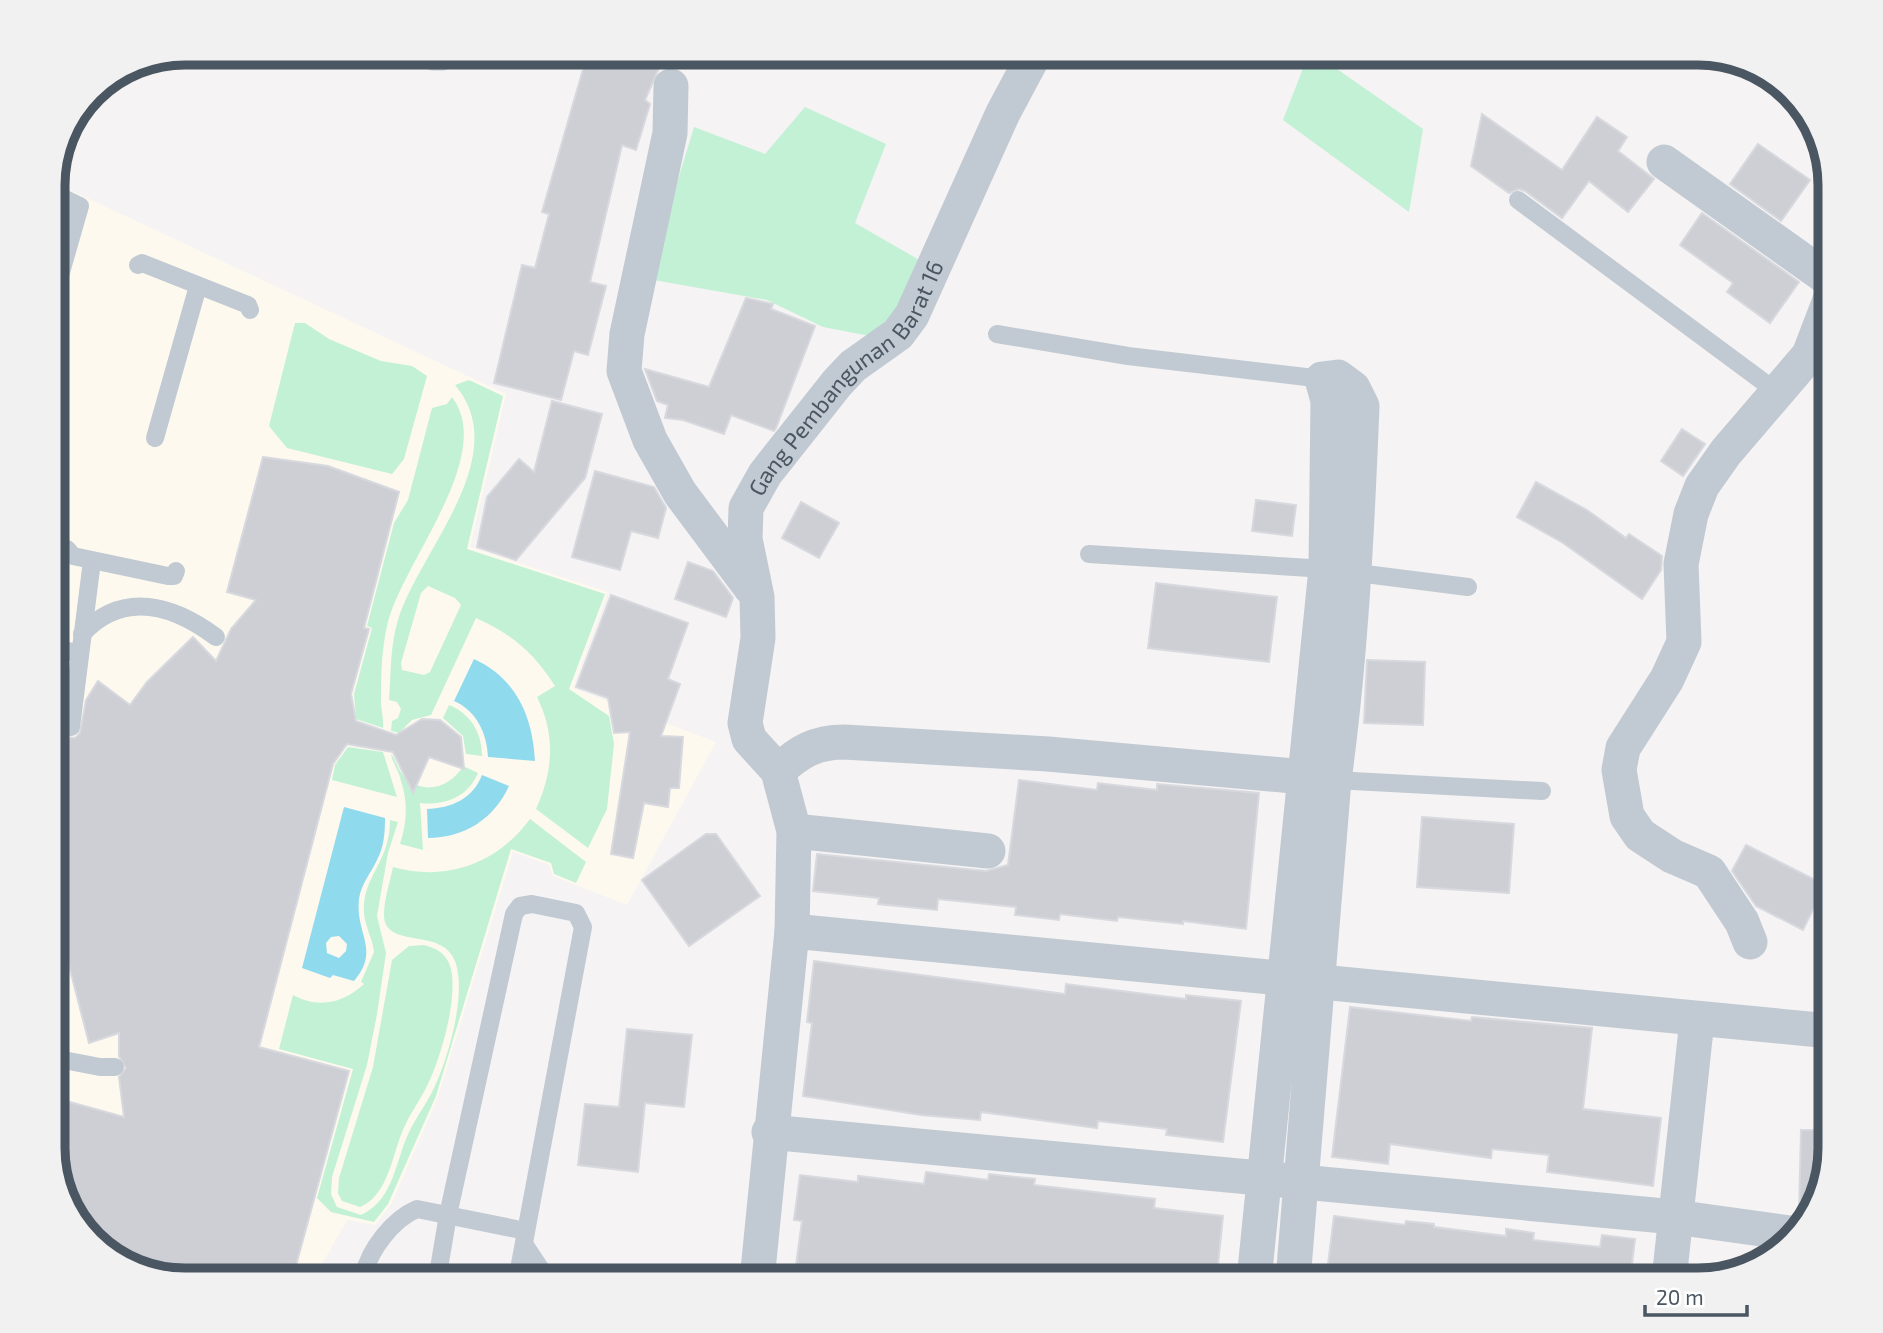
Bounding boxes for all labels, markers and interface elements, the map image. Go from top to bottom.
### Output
street label: Gang Pembangunan Barat 16 [742,256,949,500]
scale bar [1645,1274,1746,1318]
text: 20 m [1656,1284,1704,1309]

